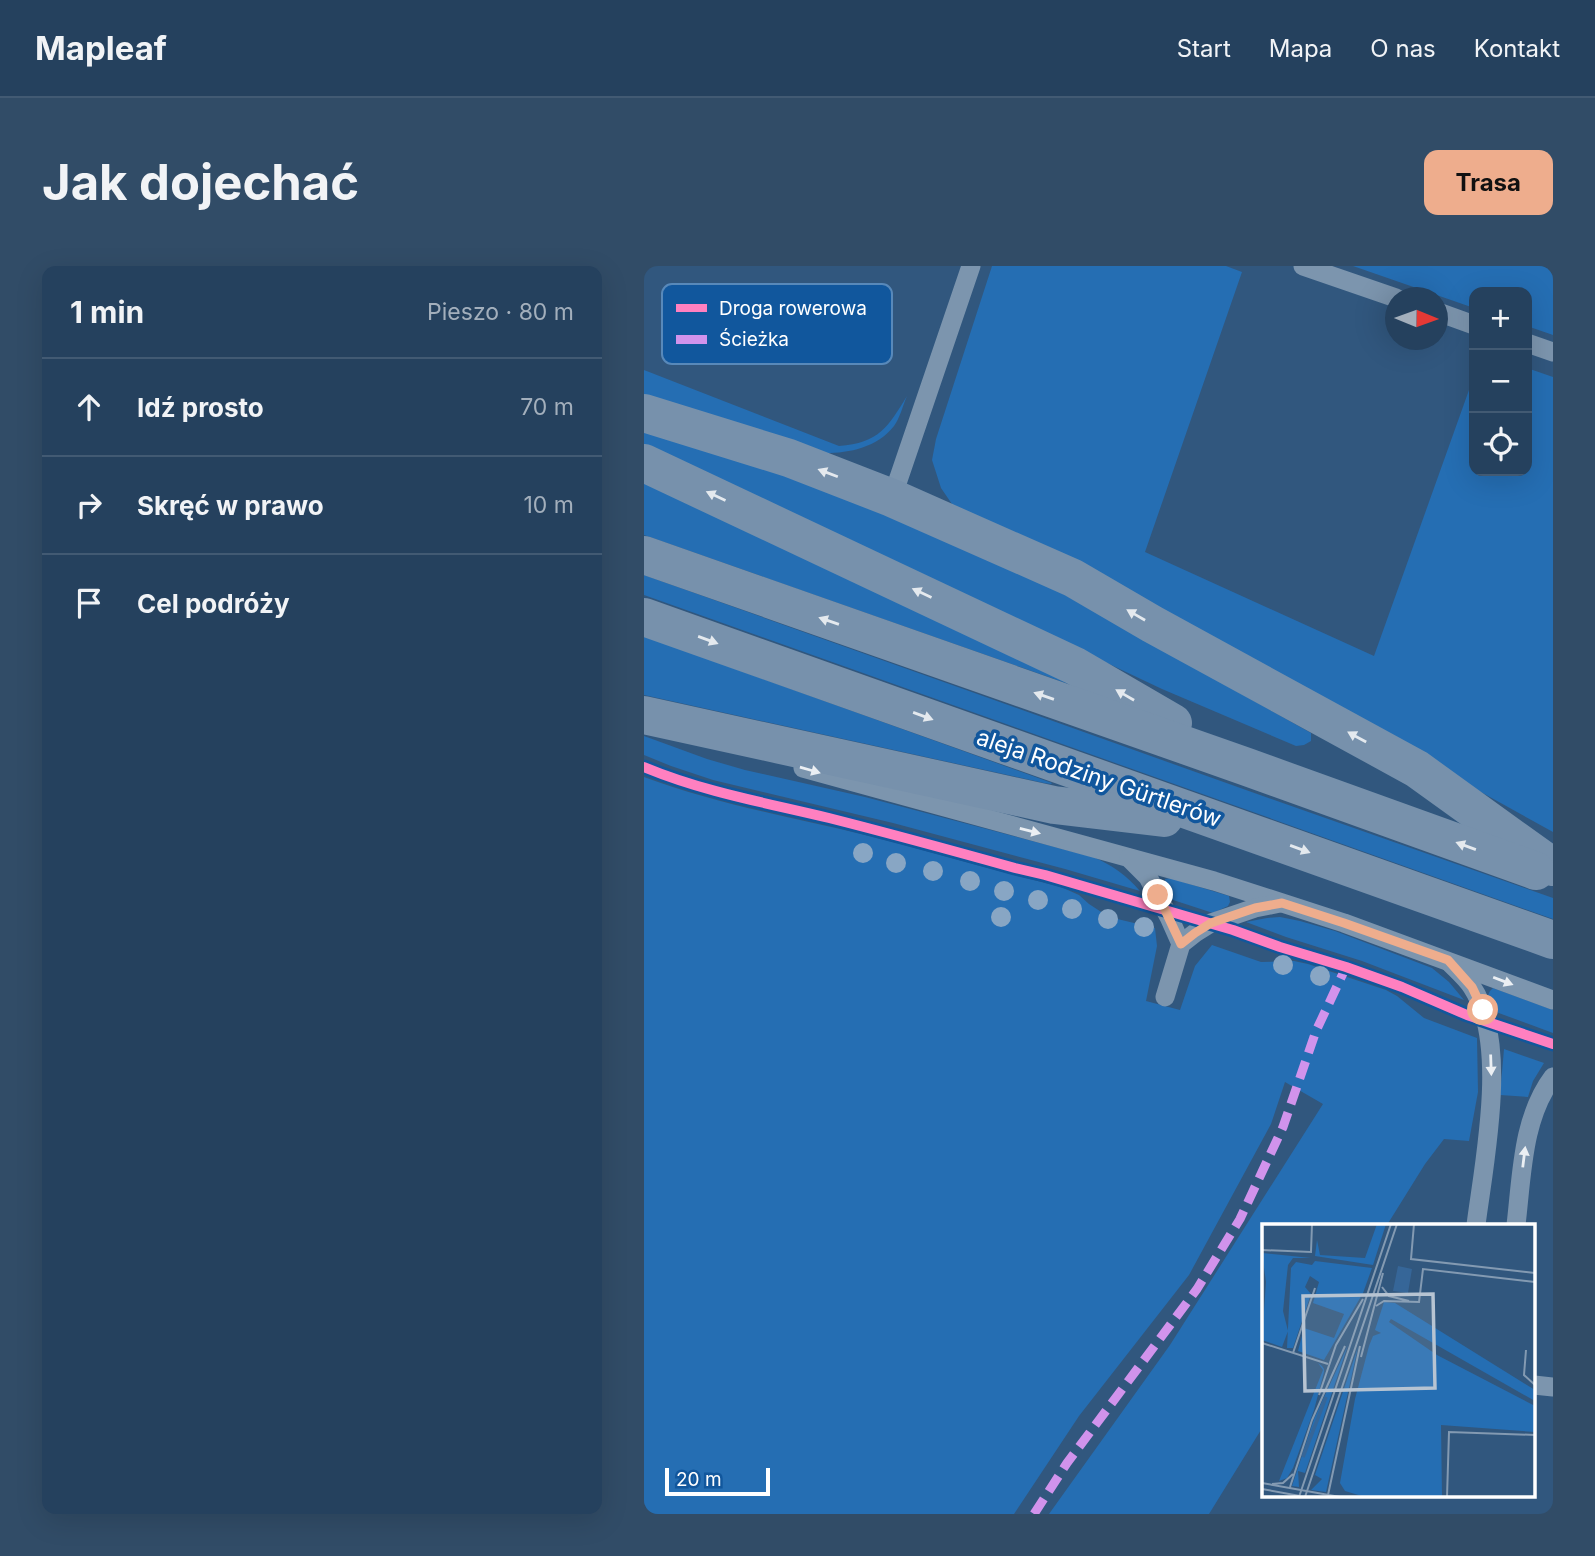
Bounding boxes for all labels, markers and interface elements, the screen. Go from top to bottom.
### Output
text: Mapleaf [35,28,167,68]
text: Start [1177,34,1231,63]
text: Mapa [1269,34,1332,63]
text: O nas [1370,34,1436,63]
text: Kontakt [1474,34,1560,63]
button: Trasa [1424,150,1553,215]
text: Jak dojechać [42,153,359,212]
legend [662,284,892,364]
north arrow [1385,287,1448,350]
map controls [1469,287,1532,476]
button: + [1469,287,1532,350]
text: 1 min [70,294,144,330]
text: Droga rowerowa [719,297,867,320]
text: Pieszo · 80 m [427,298,574,326]
text: Ścieżka [719,328,789,351]
button: − [1469,350,1532,413]
icon: ahead [70,388,108,426]
text: Idź prosto [137,392,264,423]
text: 70 m [520,393,574,421]
button: locate [1469,413,1532,476]
one-way arrow [818,468,839,479]
icon: right [70,486,108,524]
text: Skręć w prawo [137,490,324,521]
one-way arrow [706,490,726,502]
text: 10 m [524,491,574,519]
icon: arrive [70,584,108,622]
one-way arrow [912,587,932,599]
text: Cel podróży [137,588,290,619]
one-way arrow [1127,609,1146,621]
one-way arrow [819,615,840,626]
one-way arrow [698,634,719,645]
one-way arrow [1115,689,1135,701]
one-way arrow [1033,690,1054,701]
one-way arrow [912,711,933,722]
street label: aleja Rodziny Gürtlerów [973,723,1225,833]
one-way arrow [1347,731,1367,742]
one-way arrow [800,766,821,776]
one-way arrow [1019,826,1041,837]
one-way arrow [1455,840,1476,851]
one-way arrow [1289,844,1310,855]
route end [1142,879,1173,910]
one-way arrow [1493,976,1514,987]
route start [1467,994,1498,1025]
one-way arrow [1485,1054,1496,1076]
one-way arrow [1518,1146,1529,1168]
inset map [1262,1224,1536,1496]
scale bar [665,1465,770,1497]
text: 20 m [676,1468,722,1491]

